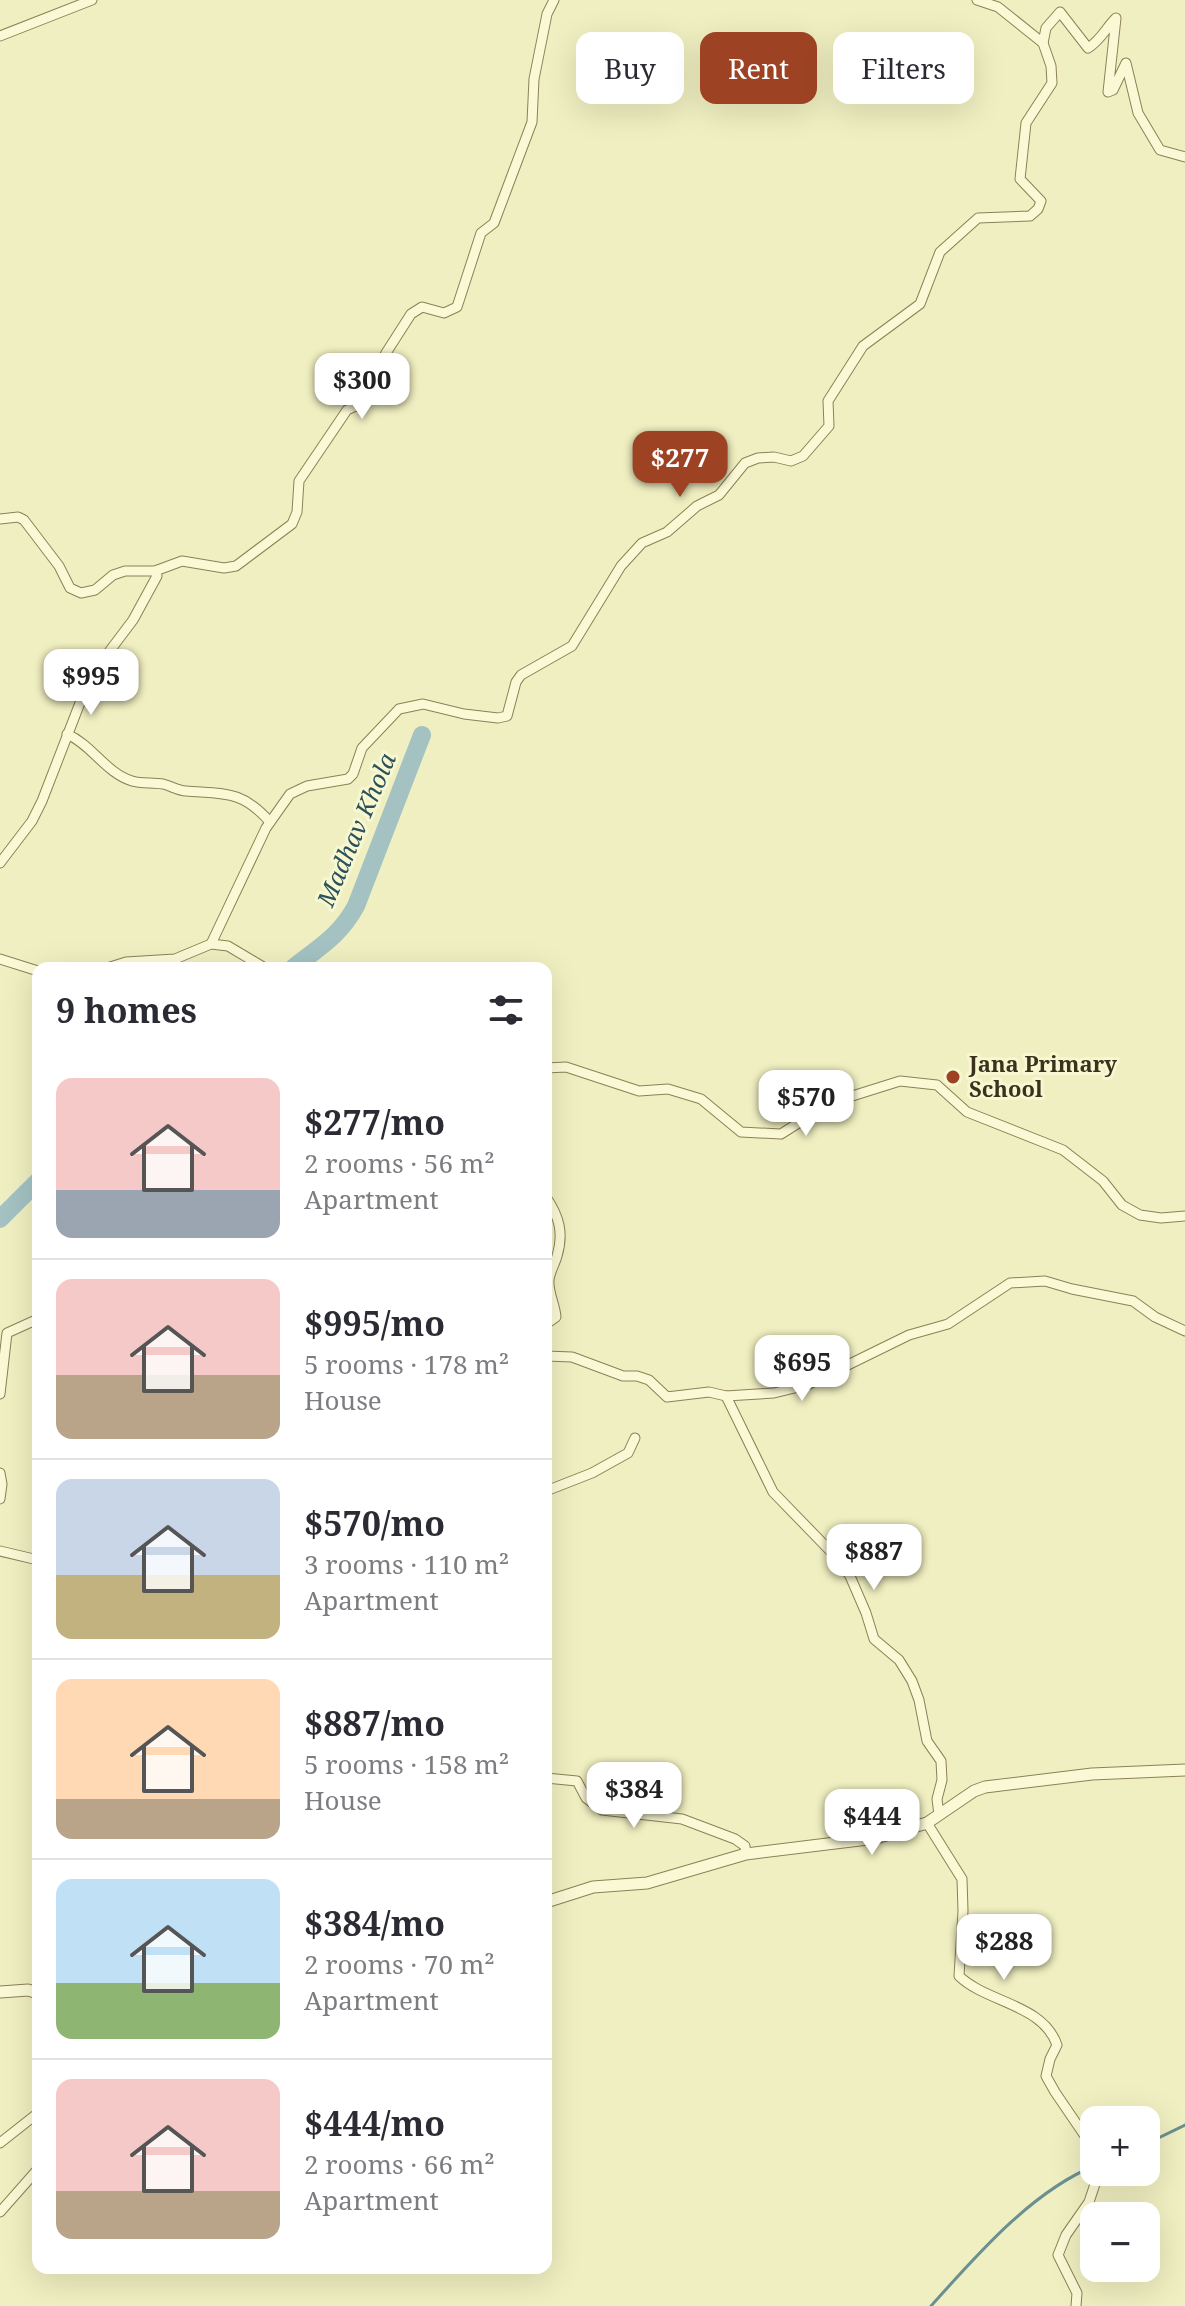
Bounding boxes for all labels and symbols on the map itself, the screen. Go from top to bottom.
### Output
pin: $300 [315,353,409,421]
pin: $277 [633,431,727,499]
pin: $995 [44,649,138,717]
water label: Madhav Khola [308,747,403,912]
place label: Jana Primary School [968,1048,1117,1103]
marker: Jana Primary School [944,1068,962,1086]
pin: $570 [759,1070,853,1138]
pin: $695 [755,1335,849,1403]
pin: $887 [827,1524,921,1592]
pin: $384 [587,1762,681,1830]
pin: $444 [825,1789,919,1857]
pin: $288 [957,1914,1051,1982]

